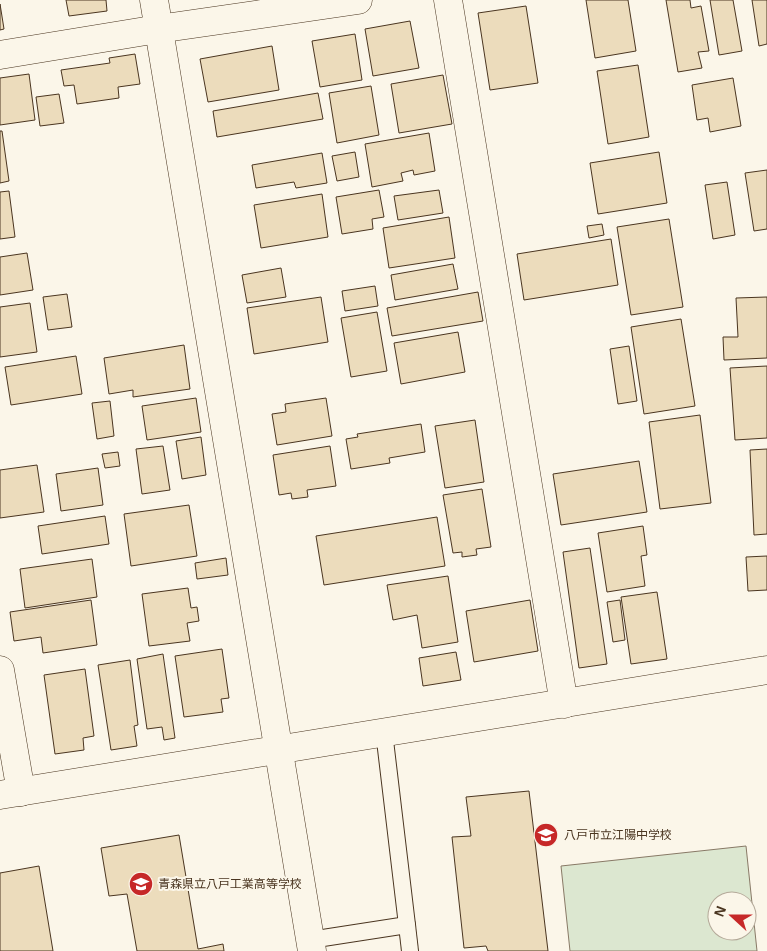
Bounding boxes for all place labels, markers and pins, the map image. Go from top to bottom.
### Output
school or university icon: 八戸市立江陽中学校 [533,822,559,848]
place label: 八戸市立江陽中学校 [564,828,672,842]
school or university icon: 青森県立八戸工業高等学校 [128,871,154,897]
place label: 青森県立八戸工業高等学校 [158,877,302,891]

